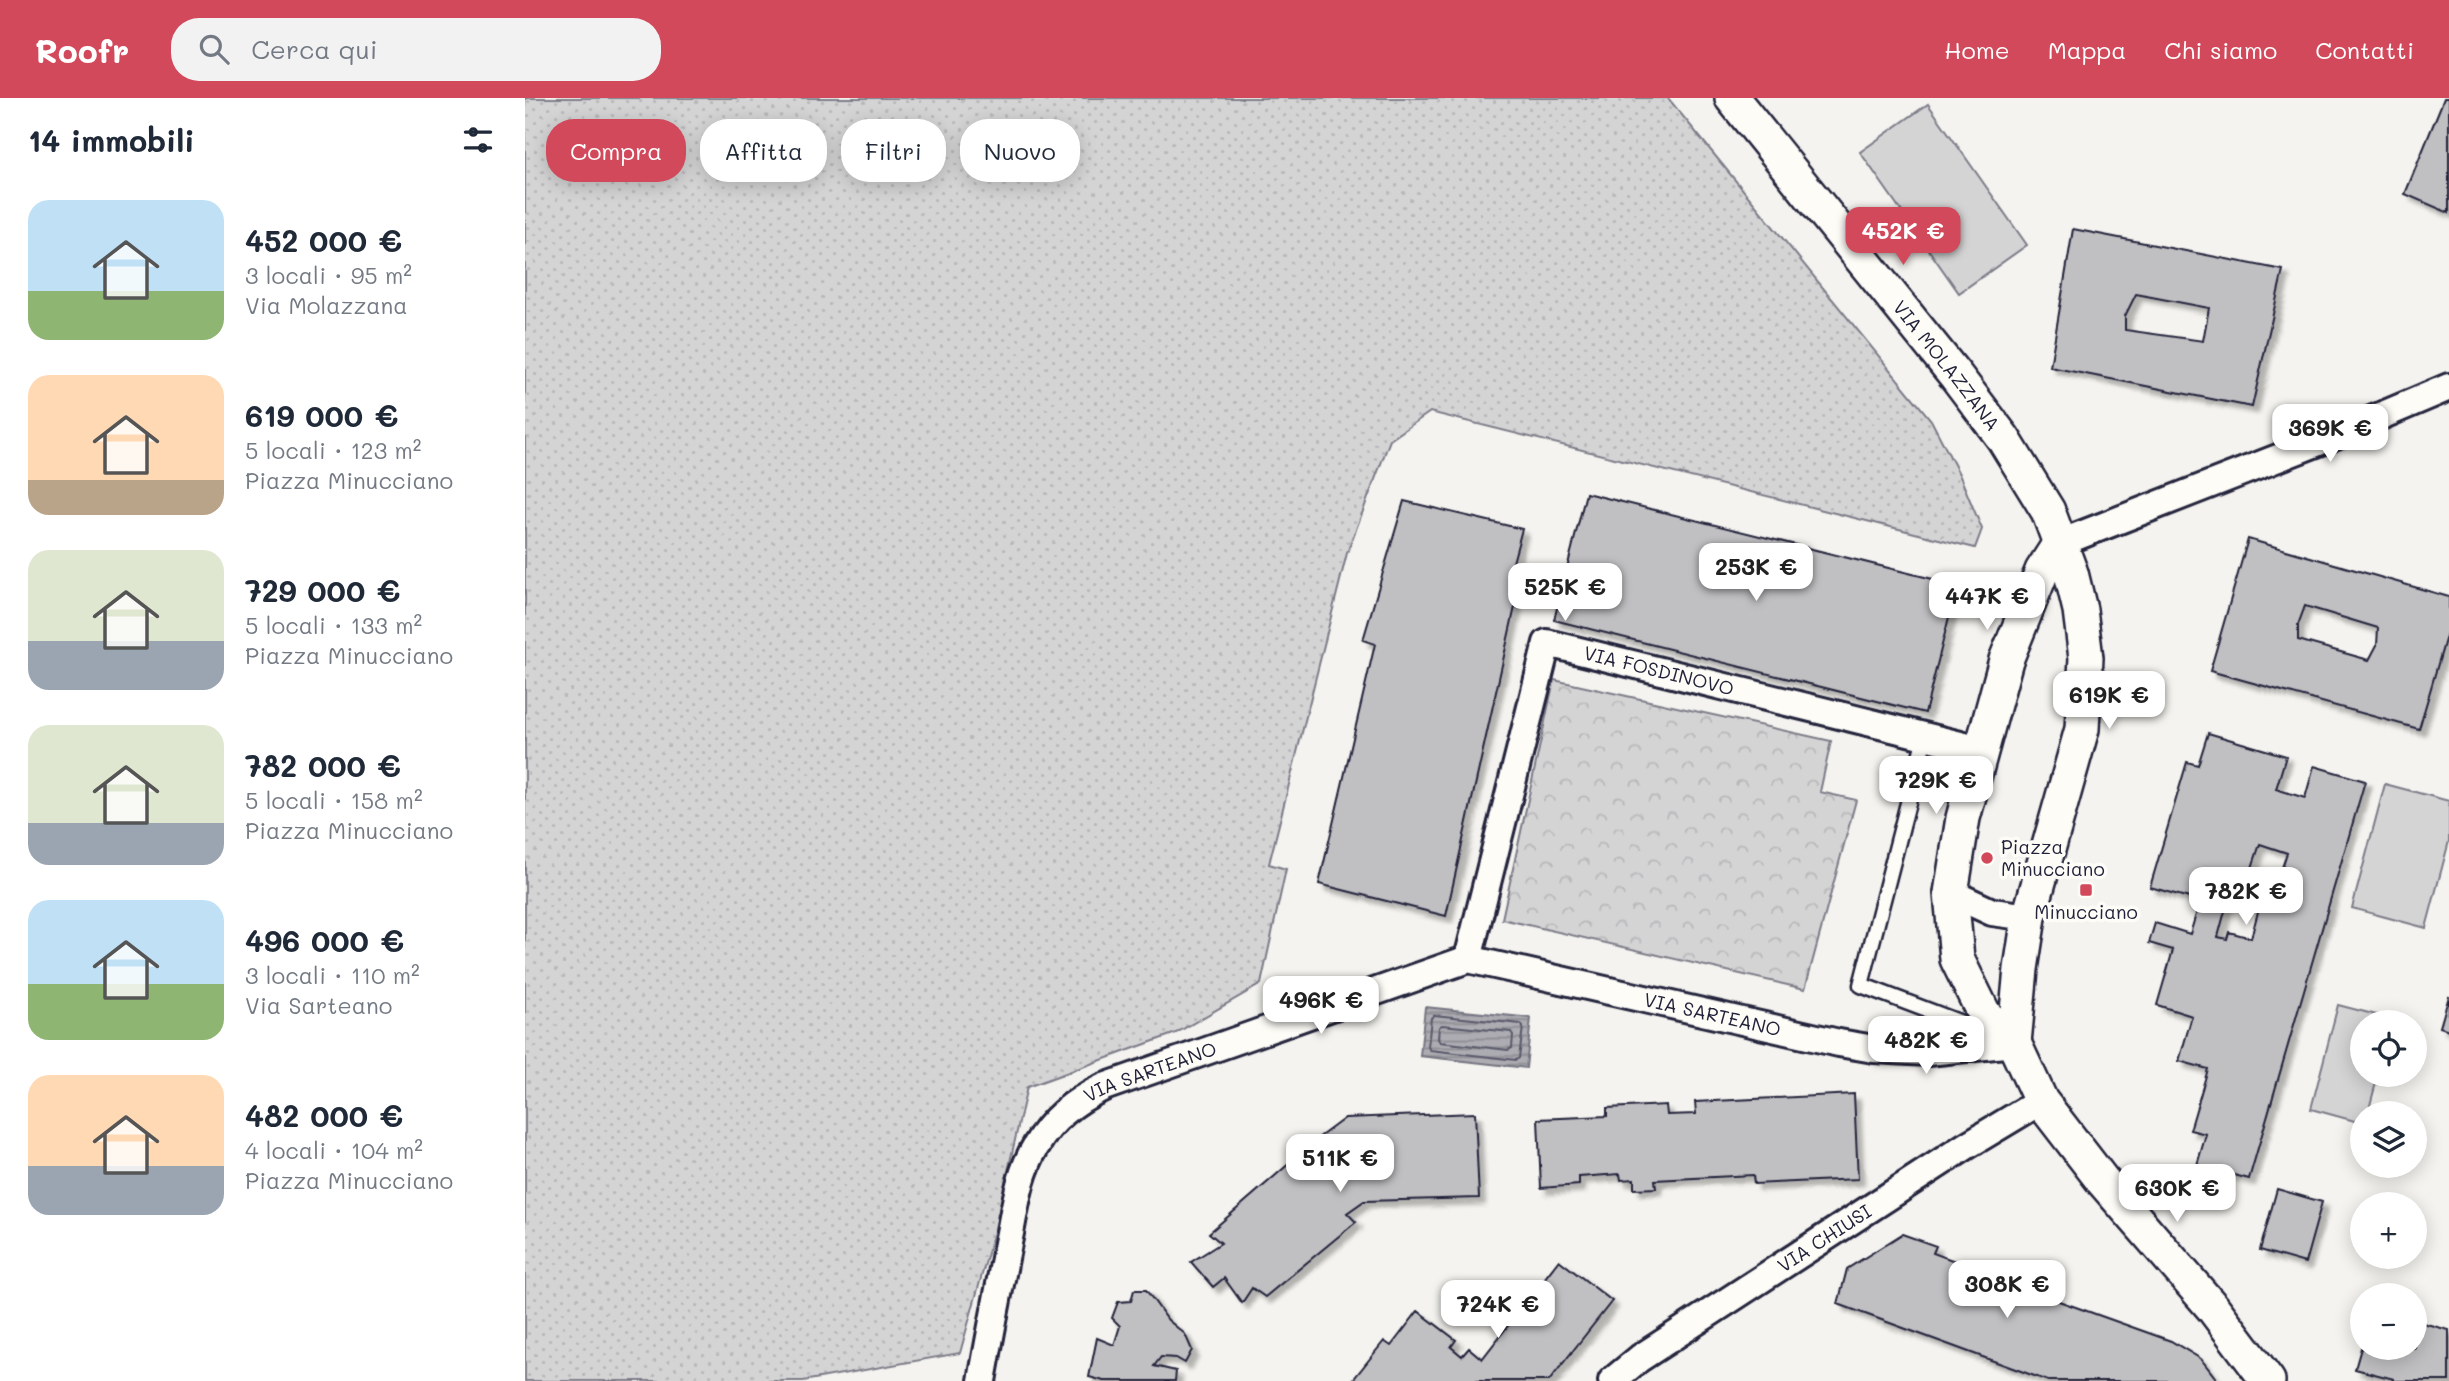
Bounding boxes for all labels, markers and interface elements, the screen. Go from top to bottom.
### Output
search box [171,18,661,81]
text: Roofr [35,28,129,71]
icon: search [195,30,233,68]
text: Cerca qui [251,32,378,66]
text: Home [1944,34,2010,65]
text: Mappa [2048,34,2126,65]
text: Chi siamo [2164,34,2277,65]
text: Contatti [2315,34,2414,65]
chip: Compra [546,119,686,182]
chip: Affitta [700,119,827,182]
chip: Filtri [841,119,946,182]
chip: Nuovo [960,119,1080,182]
text: 14 immobili [28,120,195,160]
icon: filters [459,121,497,159]
pin: 452K € [1846,208,1960,267]
text: 452K € [1862,215,1944,245]
text: 452 000 € [245,220,402,260]
icon: home [84,228,168,312]
text: 3 locali · 95 m² [245,260,412,290]
text: Via Molazzana [245,290,408,320]
street label: VIA MOLAZZANA [1888,295,2006,435]
text: 619 000 € [245,395,398,435]
icon: home [84,403,168,487]
pin: 369K € [2273,404,2387,464]
text: 369K € [2288,412,2372,442]
text: 5 locali · 123 m² [245,435,422,465]
text: Piazza Minucciano [245,465,453,495]
pin: 253K € [1699,544,1813,603]
text: 253K € [1715,551,1797,581]
pin: 525K € [1508,564,1622,623]
text: 729 000 € [245,570,400,610]
text: 525K € [1524,571,1606,601]
pin: 447K € [1930,573,2044,632]
icon: home [84,578,168,662]
text: 447K € [1945,580,2029,610]
text: 5 locali · 133 m² [245,610,422,640]
text: Piazza Minucciano [245,640,453,670]
street label: VIA FOSDINOVO [1581,640,1737,701]
pin: 619K € [2052,672,2166,731]
text: 619K € [2069,679,2149,709]
text: 782 000 € [245,745,401,785]
icon: home [84,753,168,837]
pin: 729K € [1879,756,1993,816]
text: 729K € [1895,764,1977,794]
text: 5 locali · 158 m² [245,785,423,815]
text: Piazza Minucciano [245,815,453,845]
place label: Piazza Minucciano [2001,834,2105,881]
marker: Piazza Minucciano [1979,850,1995,866]
pin: 782K € [2189,868,2303,927]
text: 782K € [2205,875,2287,905]
marker: Minucciano [2078,882,2094,898]
place label: Minucciano [2034,899,2138,924]
text: 496 000 € [245,920,404,960]
icon: home [84,928,168,1012]
text: 3 locali · 110 m² [245,960,420,990]
pin: 496K € [1264,976,1378,1036]
text: 496K € [1279,984,1363,1014]
street label: VIA SARTEANO [1642,986,1783,1041]
text: Via Sarteano [245,990,392,1020]
map controls [2350,1010,2427,1360]
button: locate [2350,1010,2427,1087]
pin: 482K € [1869,1016,1983,1076]
text: 482K € [1884,1024,1968,1054]
street label: VIA SARTEANO [1079,1035,1220,1107]
text: 482 000 € [245,1095,403,1135]
button: layers [2350,1101,2427,1178]
icon: home [84,1103,168,1187]
pin: 511K € [1283,1134,1397,1194]
text: 4 locali · 104 m² [245,1135,423,1165]
text: 511K € [1302,1142,1378,1172]
pin: 630K € [2120,1164,2234,1224]
text: Piazza Minucciano [245,1165,453,1195]
text: 630K € [2135,1172,2219,1202]
button: + [2350,1192,2427,1269]
street label: VIA CHIUSI [1772,1198,1876,1277]
pin: 308K € [1950,1260,2064,1320]
text: 308K € [1965,1268,2049,1298]
pin: 724K € [1441,1280,1555,1340]
button: − [2350,1283,2427,1360]
text: 724K € [1457,1288,1539,1318]

